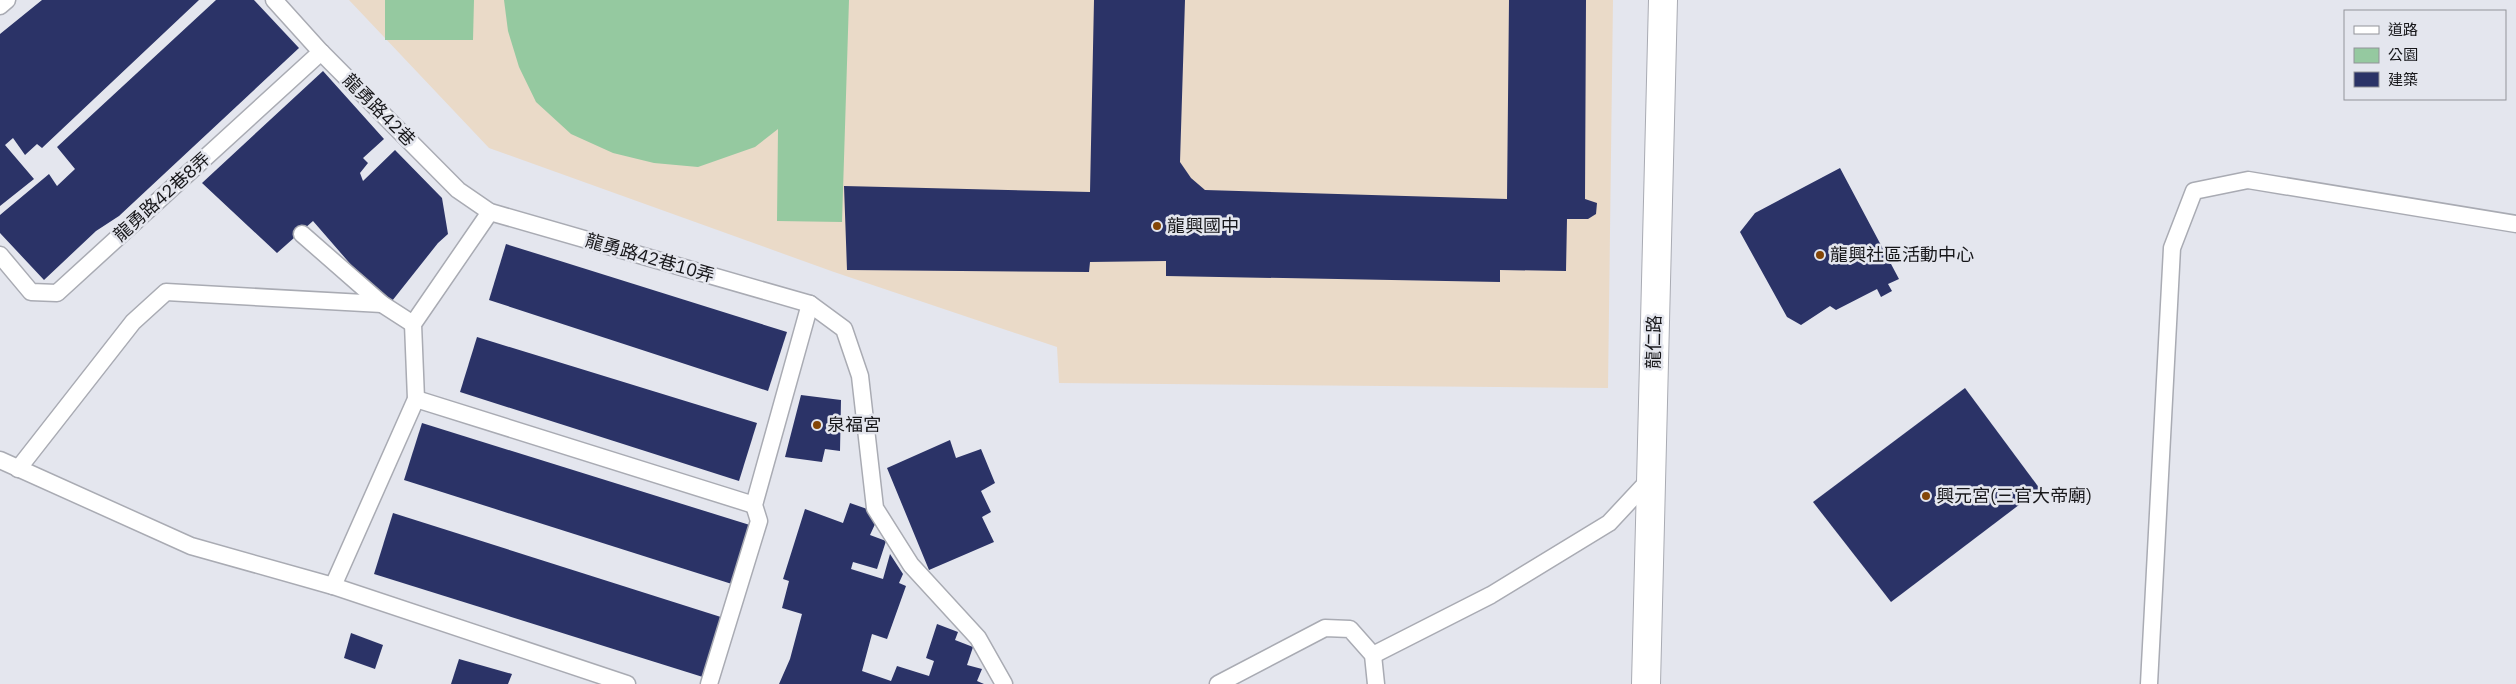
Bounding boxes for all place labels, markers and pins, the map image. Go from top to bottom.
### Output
place label: 龍興國中 [1167,214,1239,237]
marker: 龍興國中 [1151,220,1163,232]
place label: 龍興社區活動中心 [1830,243,1974,266]
marker: 龍興社區活動中心 [1814,249,1826,261]
place label: 泉福宮 [827,413,881,436]
marker: 泉福宮 [811,419,823,431]
place label: 興元宮(三官大帝廟) [1936,484,2092,507]
marker: 興元宮(三官大帝廟) [1920,490,1932,502]

